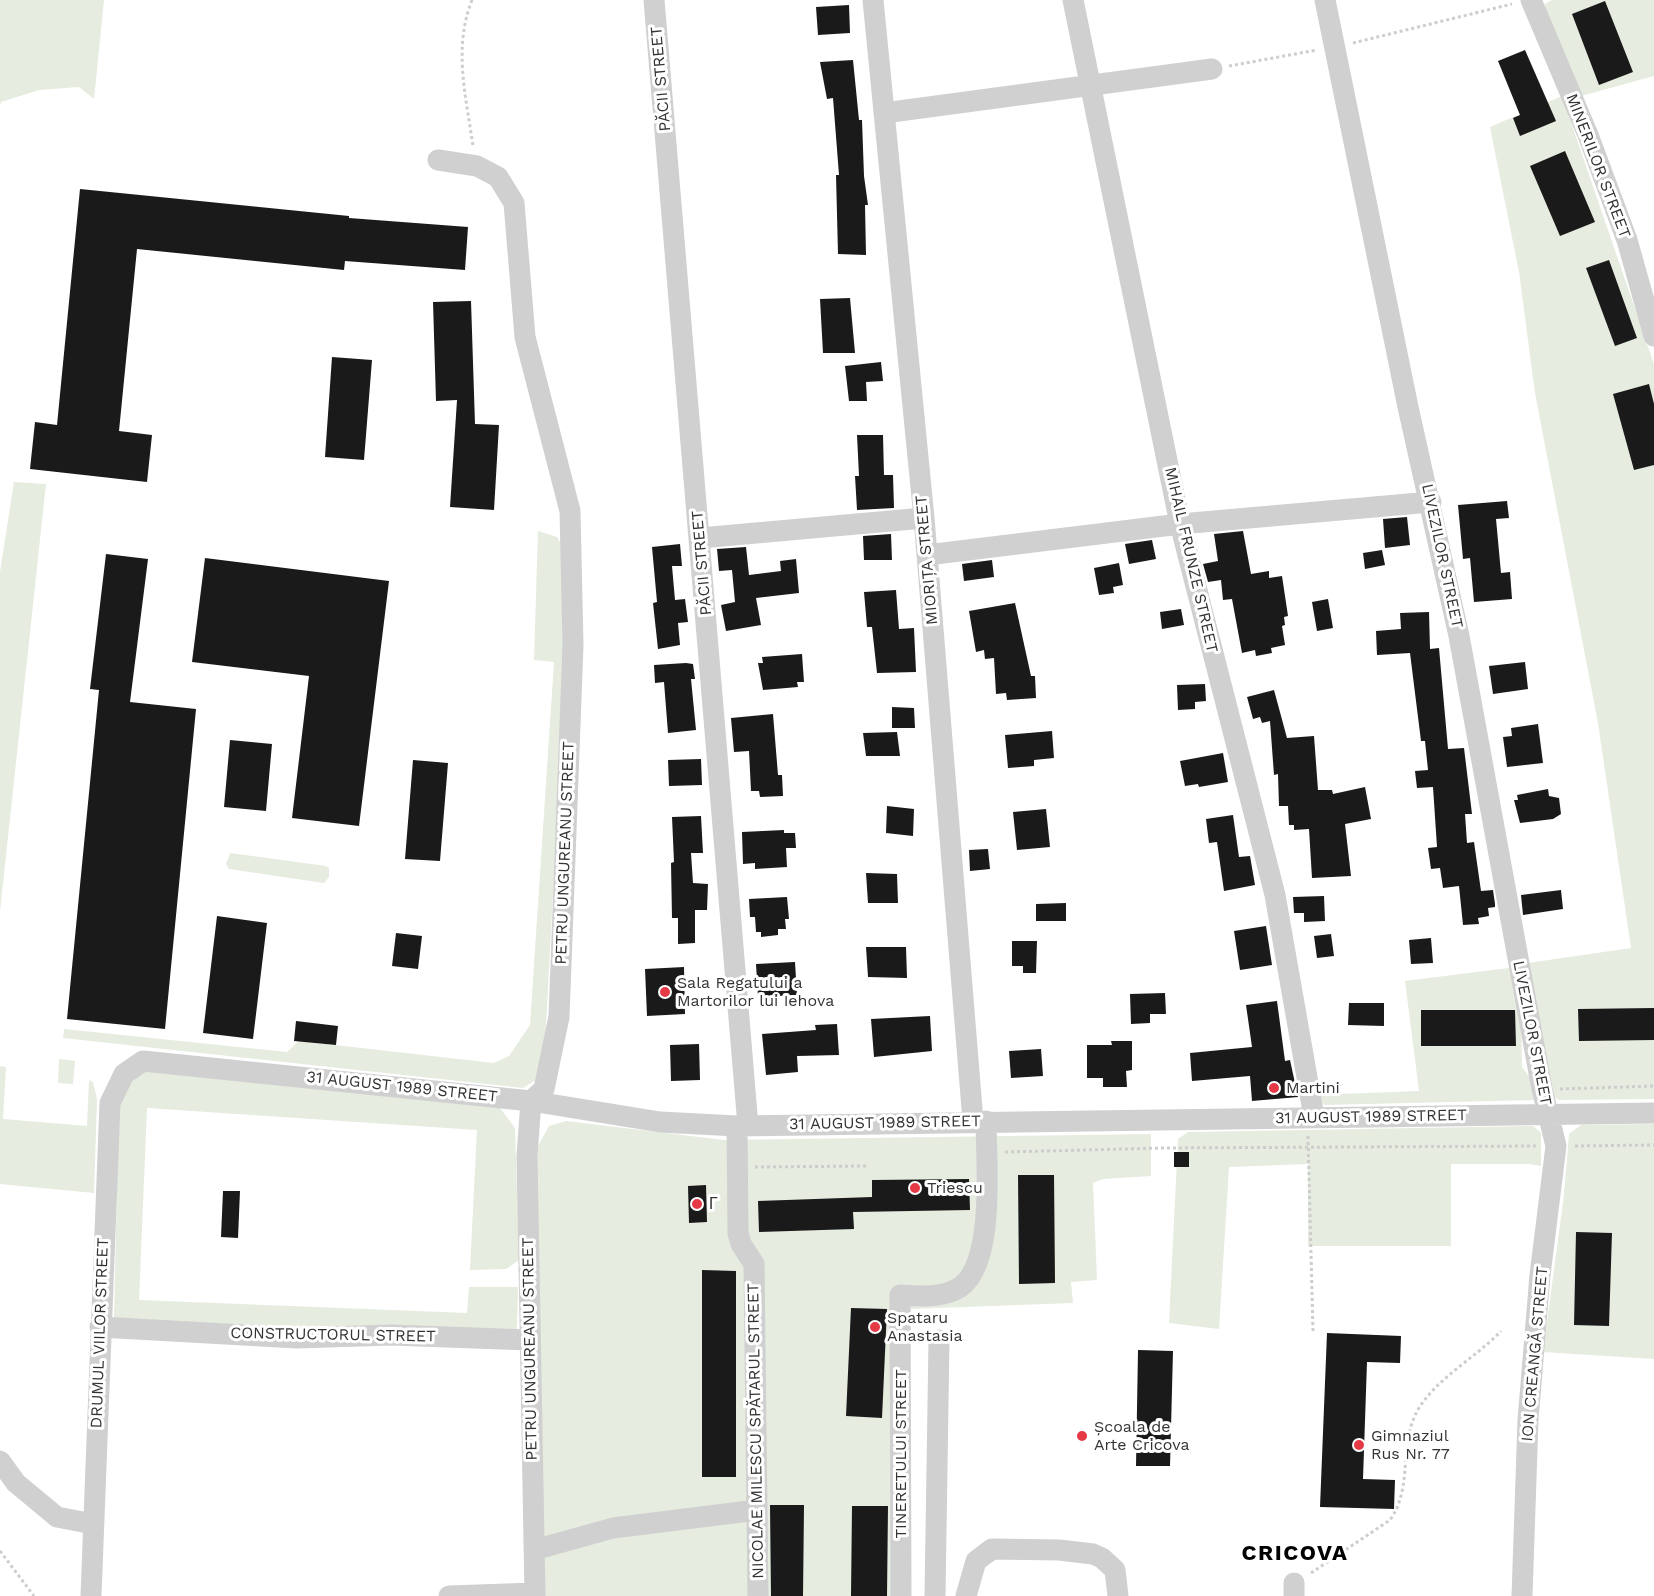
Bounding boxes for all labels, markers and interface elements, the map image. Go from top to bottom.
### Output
street label: PĂCII STREET [647,26,675,132]
street label: MINERILOR STREET [1562,91,1634,241]
street label: MIHAIL FRUNZE STREET [1160,465,1222,655]
street label: LIVEZILOR STREET [1417,482,1467,630]
street label: MIORIȚA STREET [912,494,942,626]
street label: PĂCII STREET [688,510,716,616]
street label: PETRU UNGUREANU STREET [552,741,578,965]
street label: LIVEZILOR STREET [1509,959,1555,1107]
place label: Sala Regatului a Martorilor lui Iehova [677,973,834,1011]
marker: Sala Regatului a Martorilor lui Iehova [658,985,672,999]
street label: 31 AUGUST 1989 STREET [306,1067,498,1107]
place label: Martini [1286,1078,1340,1098]
marker: Martini [1267,1081,1281,1095]
street label: 31 AUGUST 1989 STREET [1275,1106,1467,1128]
street label: 31 AUGUST 1989 STREET [789,1112,981,1134]
place label: Triescu [927,1178,983,1198]
marker: Triescu [908,1181,922,1195]
place label: Г [709,1194,718,1214]
marker: Г [690,1197,704,1211]
street label: DRUMUL VIILOR STREET [87,1237,113,1429]
street label: PETRU UNGUREANU STREET [518,1237,542,1461]
street label: ION CREANGĂ STREET [1518,1266,1552,1442]
street label: NICOLAE MILESCU SPĂTARUL STREET [744,1283,768,1579]
place label: Spataru Anastasia [887,1308,962,1346]
marker: Spataru Anastasia [868,1320,882,1334]
street label: CONSTRUCTORUL STREET [230,1324,436,1346]
street label: TINERETULUI STREET [891,1369,911,1539]
place label: Școala de Arte Cricova [1094,1417,1189,1455]
place label: Gimnaziul Rus Nr. 77 [1371,1426,1450,1464]
marker: Școala de Arte Cricova [1075,1429,1089,1443]
marker: Gimnaziul Rus Nr. 77 [1352,1438,1366,1452]
district label: CRICOVA [1242,1541,1348,1567]

